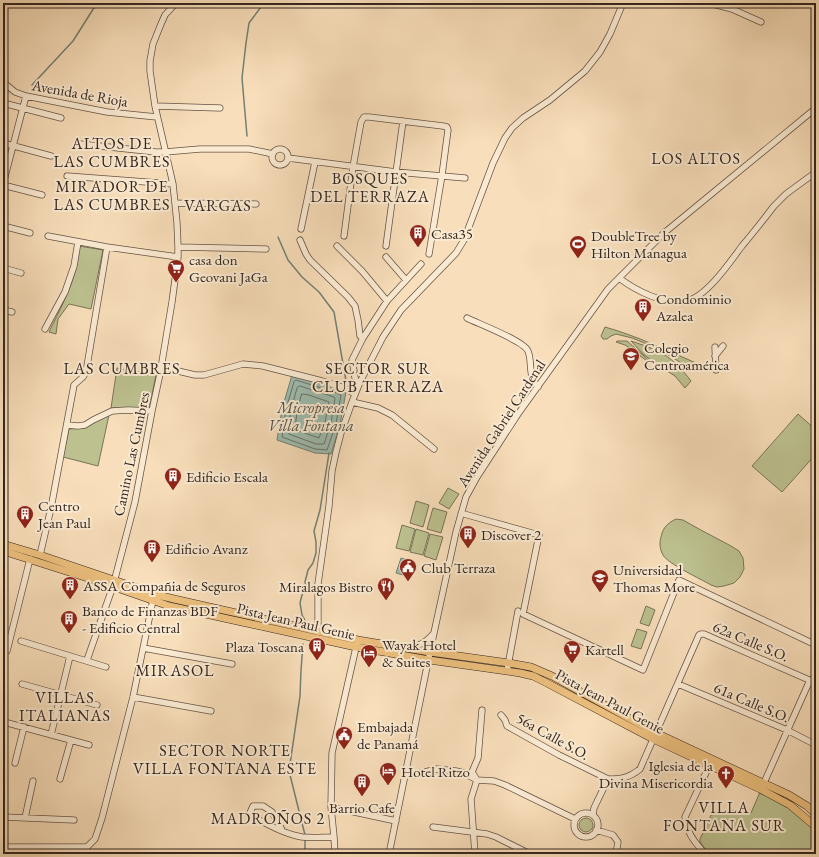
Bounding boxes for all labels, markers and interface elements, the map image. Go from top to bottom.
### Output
street label: Avenida de Rioja [30,75,130,111]
district label: ALTOS DE LAS CUMBRES [54,133,170,172]
district label: LOS ALTOS [651,148,741,169]
district label: BOSQUES DEL TERRAZA [310,168,430,207]
district label: MIRADOR DE LAS CUMBRES [54,176,170,215]
district label: VARGAS [184,195,252,216]
building icon: Casa35 [408,223,428,248]
place label: Casa35 [431,224,473,243]
place label: DoubleTree by Hilton Managua [591,226,687,262]
sports icon: DoubleTree by Hilton Managua [568,234,588,259]
place label: casa don Geovani JaGa [189,250,268,286]
supermarket icon: casa don Geovani JaGa [166,258,186,283]
place label: Condominio Azalea [655,289,731,325]
building icon: Condominio Azalea [633,297,653,322]
place label: Colegio Centroamérica [644,338,729,374]
school or university icon: Colegio Centroamérica [621,346,641,371]
street label: Avenida Gabriel Cardenal [452,355,549,491]
district label: LAS CUMBRES [64,358,180,379]
district label: SECTOR SUR CLUB TERRAZA [312,358,444,397]
street label: Camino Las Cumbres [109,390,153,518]
water label: Micropresa Villa Fontana [268,397,354,436]
building icon: Edificio Escala [163,466,183,491]
place label: Edificio Escala [186,467,268,486]
place label: Centro Jean Paul [36,496,91,532]
building icon: Centro Jean Paul [15,504,35,529]
building icon: Discover 2 [458,524,478,549]
place label: Discover 2 [481,525,542,544]
building icon: Edificio Avanz [142,538,162,563]
place label: Edificio Avanz [165,539,248,558]
public building icon: Club Terraza [398,557,418,582]
place label: Club Terraza [421,558,496,577]
place label: Universidad Thomas More [613,560,695,596]
school or university icon: Universidad Thomas More [590,568,610,593]
building icon: ASSA Compañia de Seguros [60,575,80,600]
place label: ASSA Compañia de Seguros [82,576,246,595]
restaurant icon: Miralagos Bistro [376,576,396,601]
place label: Miralagos Bistro [279,577,373,596]
street label: Pista Jean Paul Genie [235,598,357,644]
place label: Banco de Finanzas BDF - Edificio Central [82,601,218,637]
building icon: Banco de Finanzas BDF - Edificio Central [59,609,79,634]
street label: 62a Calle S.O. [710,617,792,665]
place label: Wayak Hotel & Suites [382,635,457,671]
building icon: Plaza Toscana [307,636,327,661]
place label: Plaza Toscana [225,637,304,656]
supermarket icon: Kartell [562,639,582,664]
place label: Kartell [585,640,624,659]
hotel icon: Wayak Hotel & Suites [359,643,379,668]
district label: MIRASOL [136,660,214,681]
street label: Pista Jean Paul Genie [552,664,668,738]
street label: 61a Calle S.O. [711,678,793,726]
district label: VILLAS ITALIANAS [19,687,111,726]
street label: 56a Calle S.O. [513,708,593,764]
place label: Embajada de Panamá [357,717,419,753]
public building icon: Embajada de Panamá [334,725,354,750]
district label: SECTOR NORTE VILLA FONTANA ESTE [133,740,317,779]
place label: Iglesia de la Divina Misericordia [599,756,713,792]
hotel icon: Hotel Ritzo [378,761,398,786]
place label: Hotel Ritzo [401,762,470,781]
church icon: Iglesia de la Divina Misericordia [716,764,736,789]
building icon: Barrio Cafe [352,772,372,797]
district label: VILLA FONTANA SUR [663,797,785,836]
place label: Barrio Cafe [329,798,395,817]
district label: MADROÑOS 2 [211,808,325,829]

